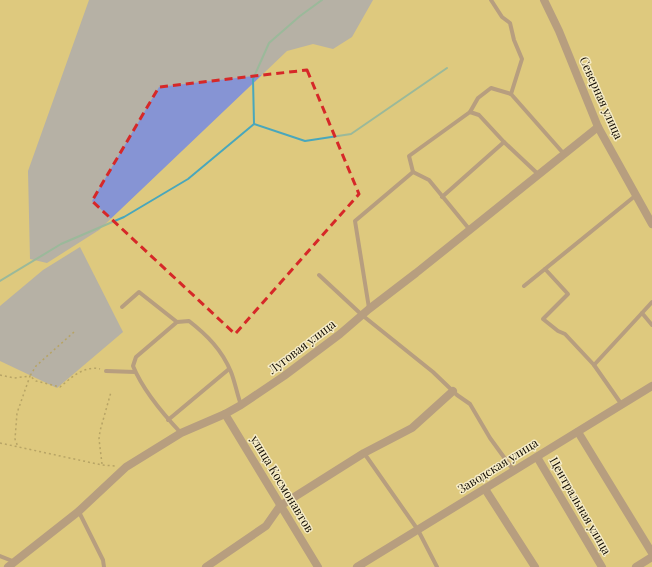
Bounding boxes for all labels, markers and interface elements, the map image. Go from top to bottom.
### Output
street label: Северная улица [576,54,627,142]
street label: Луговая улица [264,316,338,377]
street label: улица Космонавтов [247,431,318,535]
street label: Заводская улица [454,434,541,496]
street label: Центральная улица [546,454,615,557]

